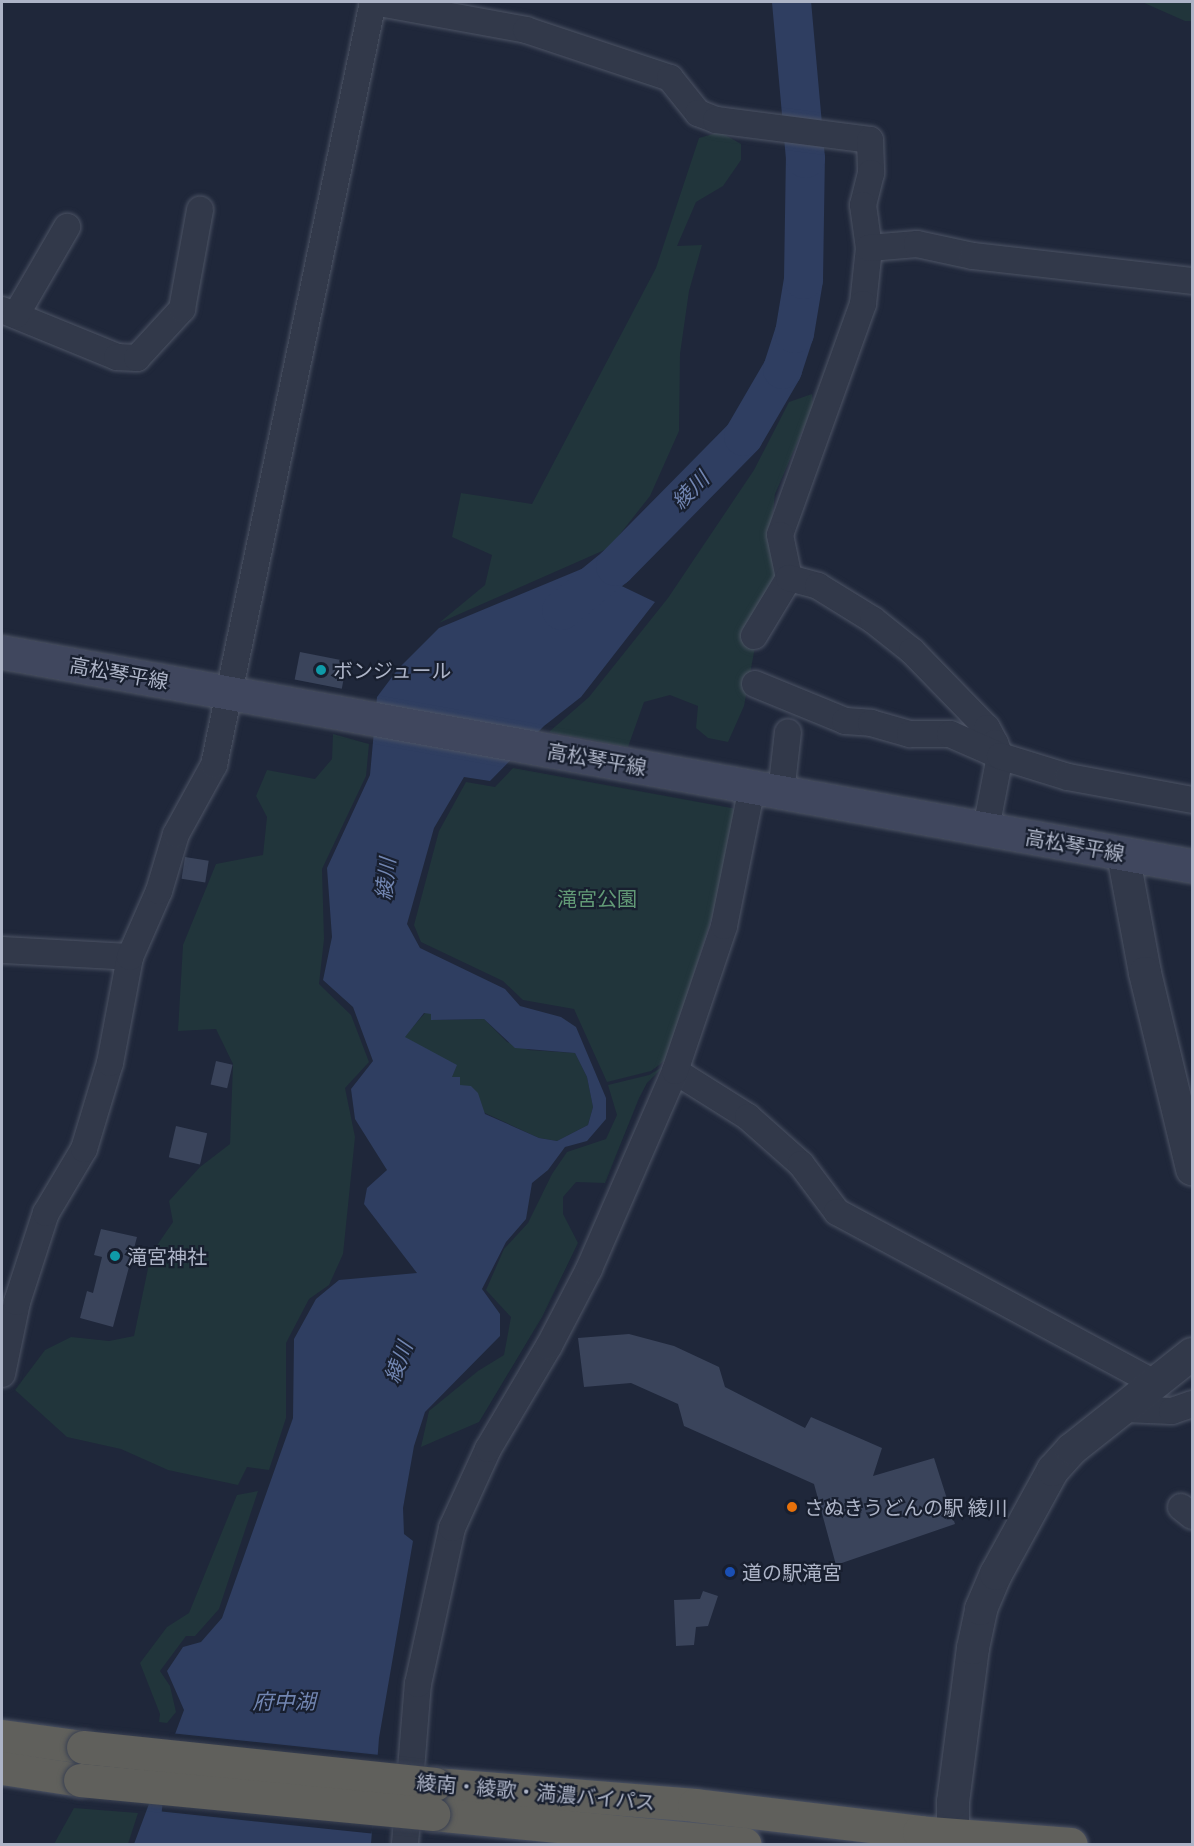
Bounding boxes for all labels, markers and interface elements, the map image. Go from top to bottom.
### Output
water label: 綾川 [666,466,714,514]
street label: 高松琴平線 [68,652,170,694]
place label: ボンジュール [333,658,453,682]
marker: ボンジュール [314,663,328,677]
street label: 高松琴平線 [546,738,648,780]
street label: 高松琴平線 [1024,824,1126,866]
water label: 綾川 [370,857,400,901]
park label: 滝宮公園 [557,886,637,910]
place label: 滝宮神社 [127,1244,207,1268]
marker: 滝宮神社 [108,1249,122,1263]
water label: 綾川 [379,1338,417,1386]
place label: さぬきうどんの駅 綾川 [804,1495,1008,1519]
marker: さぬきうどんの駅 綾川 [785,1500,799,1514]
place label: 道の駅滝宮 [742,1560,842,1584]
marker: 道の駅滝宮 [723,1565,737,1579]
water label: 府中湖 [253,1688,315,1714]
street label: 綾南・綾歌・満濃バイパス [415,1770,657,1814]

